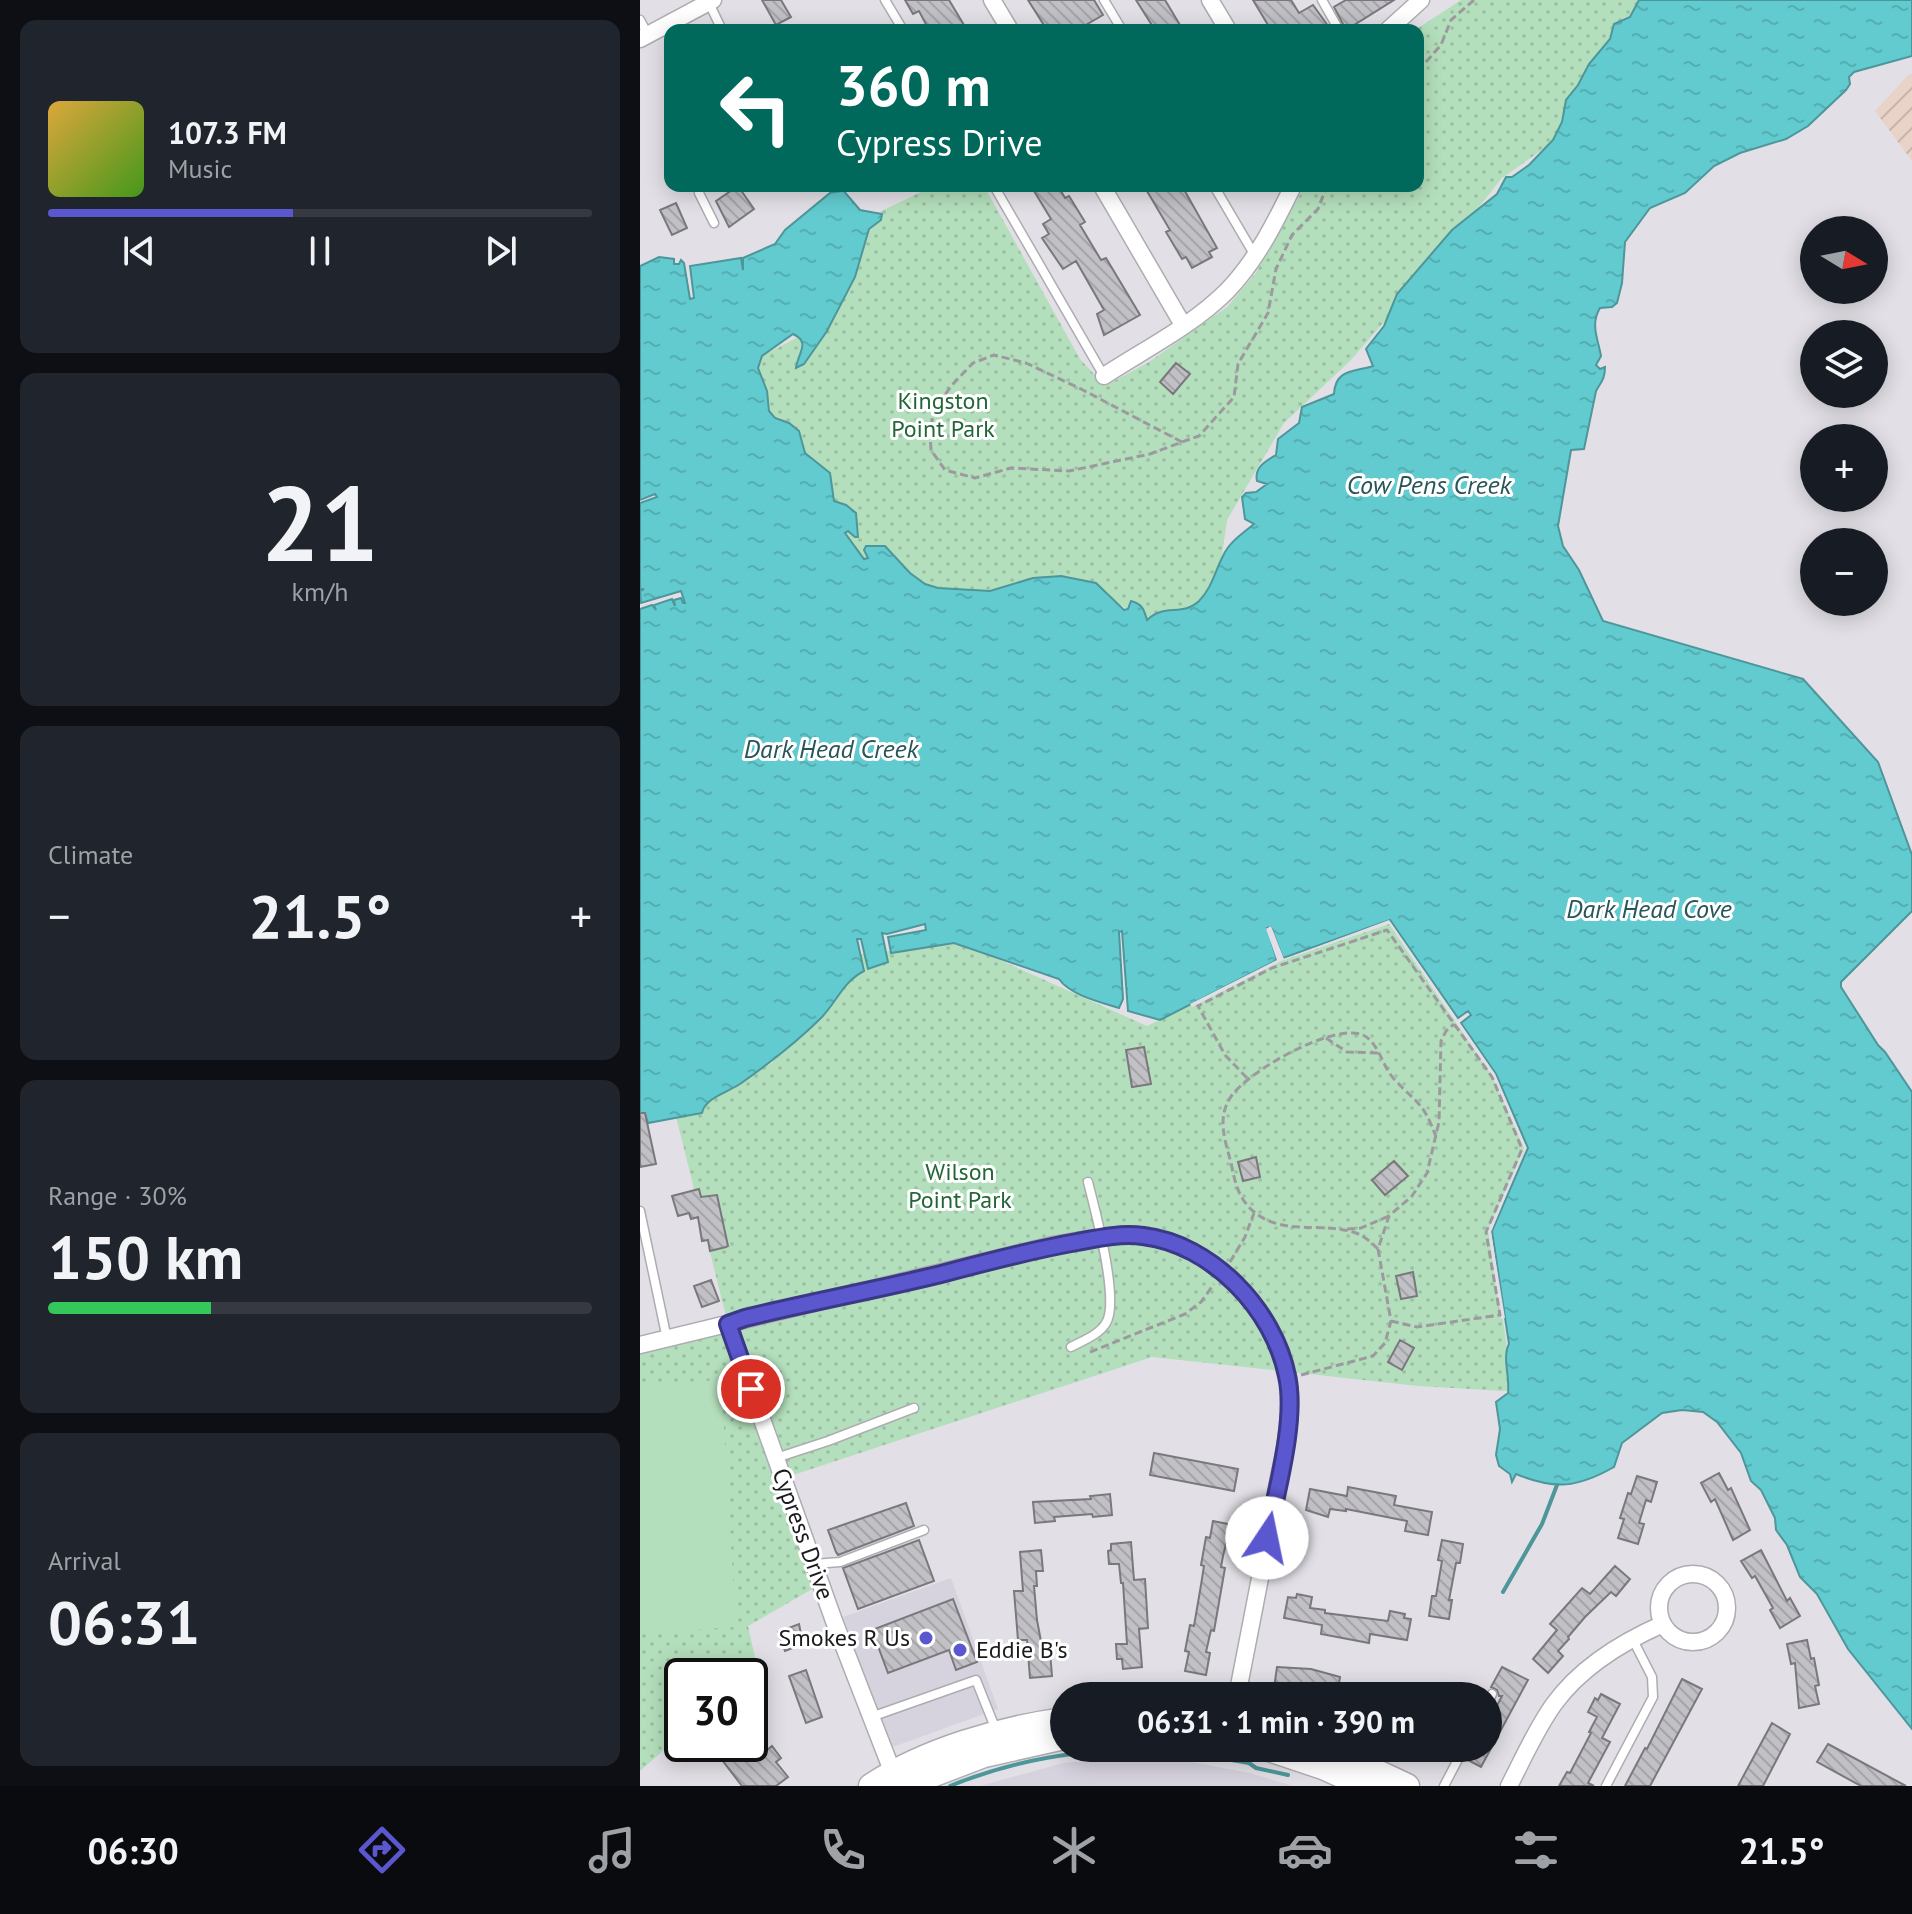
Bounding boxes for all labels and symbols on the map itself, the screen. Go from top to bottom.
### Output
north arrow [1800,216,1888,304]
park label: Kingston Point Park [891,385,995,444]
water label: Cow Pens Creek [1347,468,1513,501]
water label: Dark Head Creek [744,732,920,765]
water label: Dark Head Cove [1566,892,1732,925]
park label: Wilson Point Park [908,1156,1012,1215]
pin [717,1355,785,1423]
street label: Cypress Drive [765,1464,842,1604]
position arrow [1225,1496,1309,1580]
place label: Smokes R Us [779,1622,910,1653]
marker: Smokes R Us [917,1629,935,1647]
place label: Eddie B's [976,1634,1068,1665]
marker: Eddie B's [951,1641,969,1659]
speed limit sign: 30 [664,1658,768,1762]

